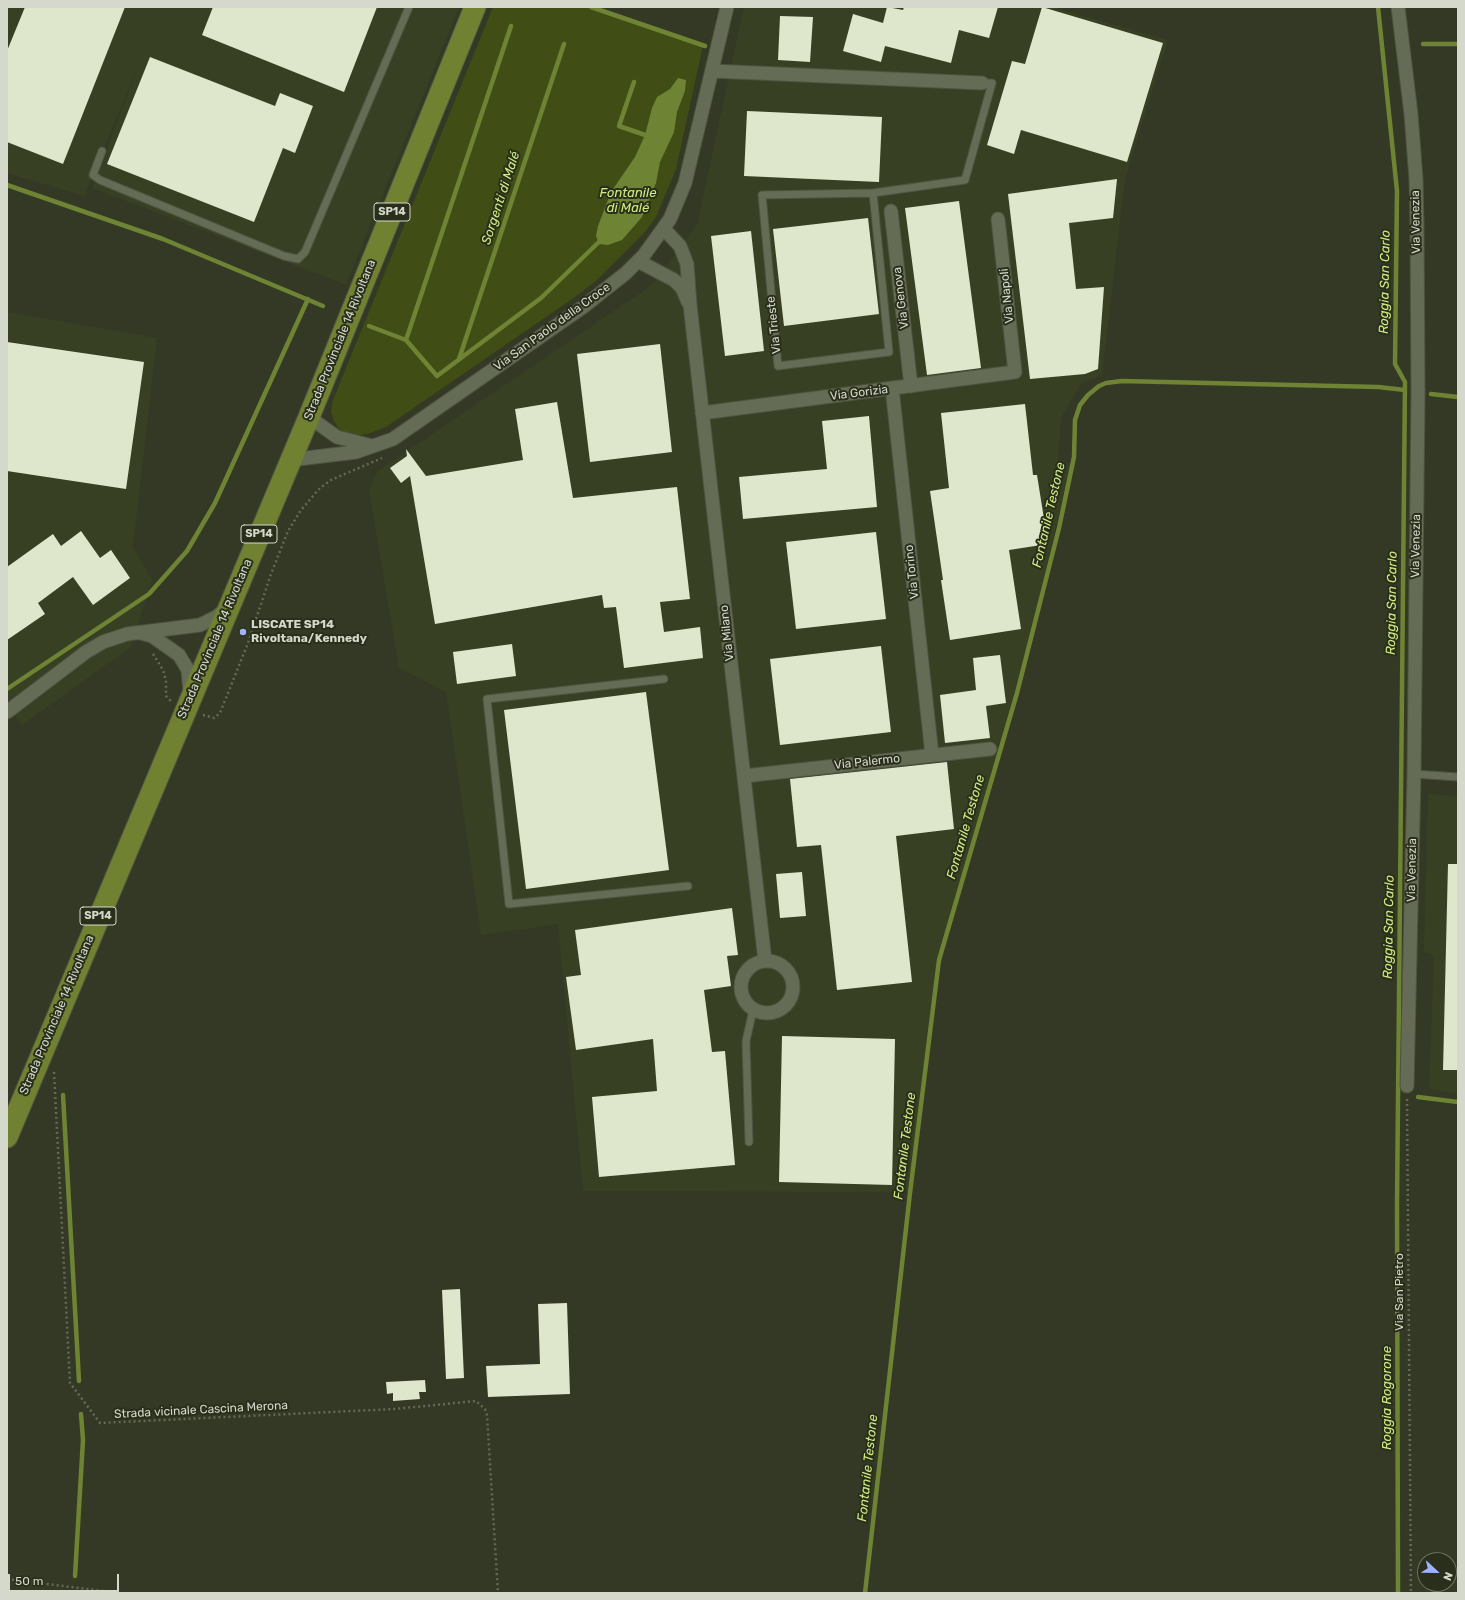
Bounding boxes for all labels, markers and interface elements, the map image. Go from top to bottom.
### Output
water label: Sorgenti di Malé [479,149,523,247]
water label: Fontanile di Malé [600,185,656,216]
street label: Via Venezia [1408,190,1424,254]
road number: SP14 [374,203,410,221]
water label: Roggia San Carlo [1376,230,1394,334]
street label: Strada Provinciale 14 Rivoltana [301,258,379,422]
street label: Via Genova [890,266,912,330]
street label: Via Napoli [997,268,1017,324]
street label: Via San Paolo della Croce [491,280,613,374]
street label: Via Trieste [764,295,784,355]
street label: Via Gorizia [829,382,889,404]
water label: Fontanile Testone [1029,461,1069,569]
street label: Via Venezia [1408,514,1424,578]
road number: SP14 [241,525,277,543]
street label: Via Torino [902,544,922,600]
water label: Roggia San Carlo [1383,551,1401,655]
street label: Strada Provinciale 14 Rivoltana [175,557,255,721]
street label: Via Milano [717,604,737,662]
place label: LISCATE SP14 Rivoltana/Kennedy [251,618,367,646]
marker: LISCATE SP14 Rivoltana/Kennedy [238,627,248,637]
street label: Via Palermo [833,751,901,773]
water label: Fontanile Testone [944,773,988,881]
street label: Via Venezia [1404,838,1420,902]
water label: Roggia San Carlo [1380,875,1398,979]
road number: SP14 [80,907,116,925]
street label: Strada Provinciale 14 Rivoltana [17,933,97,1097]
water label: Fontanile Testone [891,1092,919,1200]
street label: Via San Pietro [1393,1253,1407,1331]
water label: Roggia Rogorone [1379,1346,1395,1450]
street label: Strada vicinale Cascina Merona [114,1398,288,1422]
water label: Fontanile Testone [855,1414,881,1522]
north arrow [1417,1552,1457,1592]
scale bar [10,1566,121,1592]
text: N [1440,1570,1455,1582]
text: 50 m [15,1574,43,1588]

